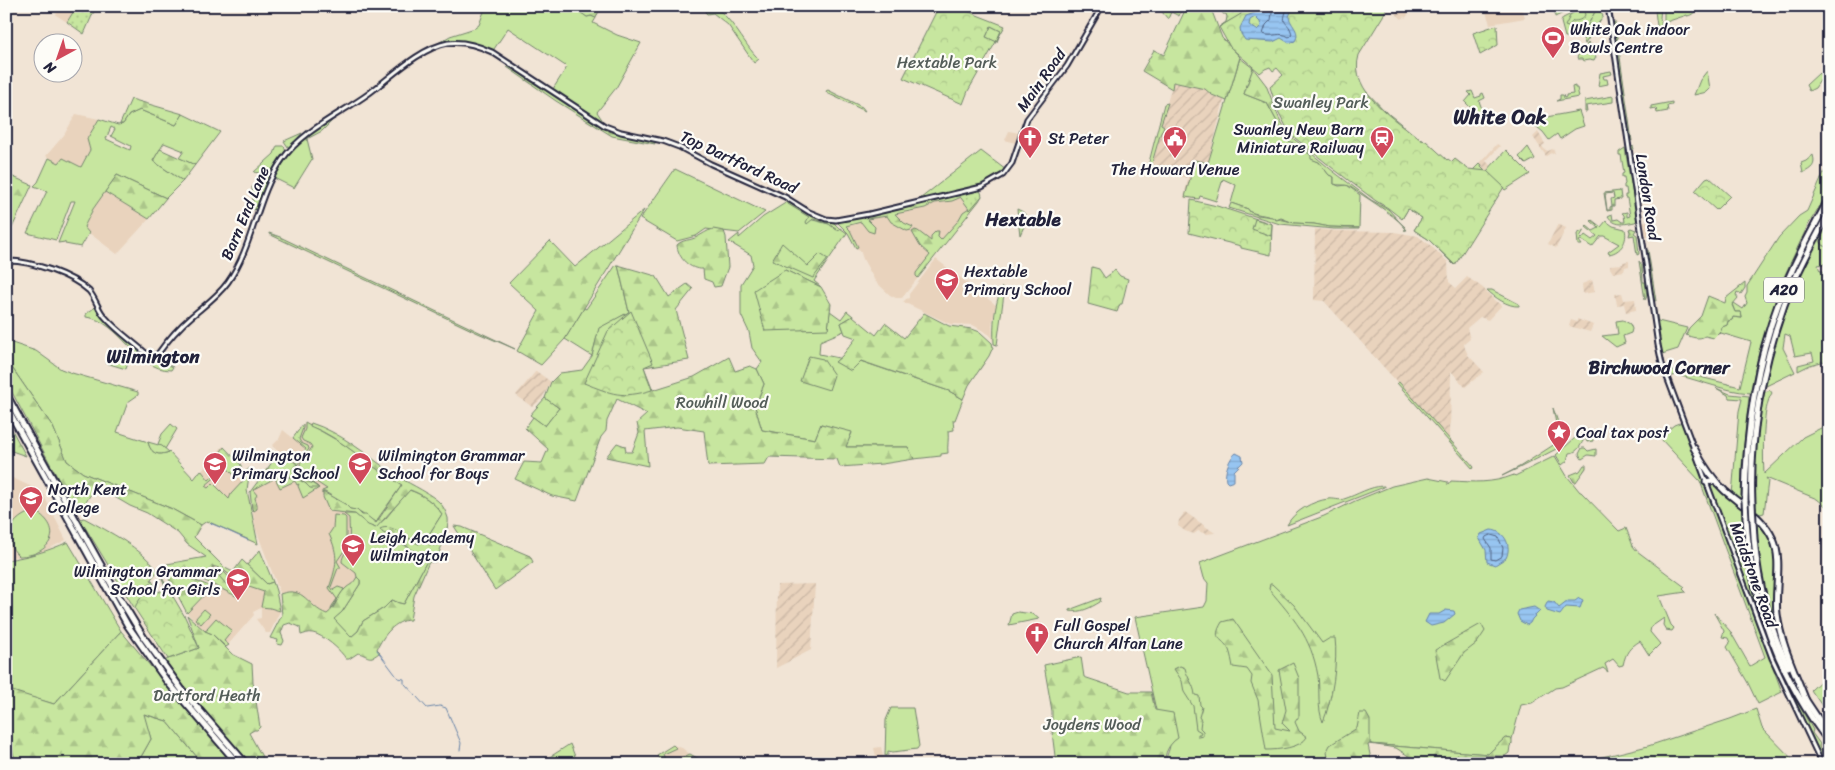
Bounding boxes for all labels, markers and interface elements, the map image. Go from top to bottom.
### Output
place label: White Oak indoor Bowls Centre [1570,15,1691,62]
sports icon: White Oak indoor Bowls Centre [1540,25,1566,59]
north arrow [32,32,82,82]
street label: Main Road [1008,41,1075,118]
park label: Hextable Park [897,48,997,77]
text: N [38,55,62,81]
park label: Swanley Park [1273,88,1369,117]
district label: White Oak [1453,98,1547,136]
place label: Swanley New Barn Miniature Railway [1234,115,1365,162]
street label: Top Dartford Road [675,122,804,203]
place label: St Peter [1048,124,1110,153]
church icon: St Peter [1017,125,1043,159]
public building icon: The Howard Venue [1162,125,1188,159]
station icon: Swanley New Barn Miniature Railway [1369,125,1395,159]
street label: London Road [1627,151,1669,244]
place label: The Howard Venue [1111,155,1240,184]
street label: Barn End Lane [212,161,278,265]
district label: Hextable [984,203,1062,236]
place label: Hextable Primary School [964,257,1072,304]
school or university icon: Hextable Primary School [934,267,960,301]
road number: A20 [1764,278,1804,302]
district label: Wilmington [106,340,200,373]
district label: Birchwood Corner [1589,352,1731,384]
park label: Rowhill Wood [676,388,769,417]
place label: Coal tax post [1576,418,1669,447]
place icon: Coal tax post [1546,419,1572,453]
place label: Wilmington Primary School [232,441,340,488]
place label: Wilmington Grammar School for Boys [378,441,526,488]
school or university icon: Wilmington Primary School [202,451,228,485]
school or university icon: Wilmington Grammar School for Boys [347,451,373,485]
place label: North Kent College [48,475,127,522]
school or university icon: North Kent College [18,485,44,519]
street label: Maidstone Road [1721,518,1787,634]
place label: Leigh Academy Wilmington [370,523,475,570]
school or university icon: Leigh Academy Wilmington [340,533,366,567]
place label: Wilmington Grammar School for Girls [74,557,221,604]
school or university icon: Wilmington Grammar School for Girls [225,567,251,601]
place label: Full Gospel Church Alfan Lane [1054,611,1183,658]
church icon: Full Gospel Church Alfan Lane [1024,621,1050,655]
park label: Dartford Heath [153,681,261,710]
park label: Joydens Wood [1042,710,1142,739]

